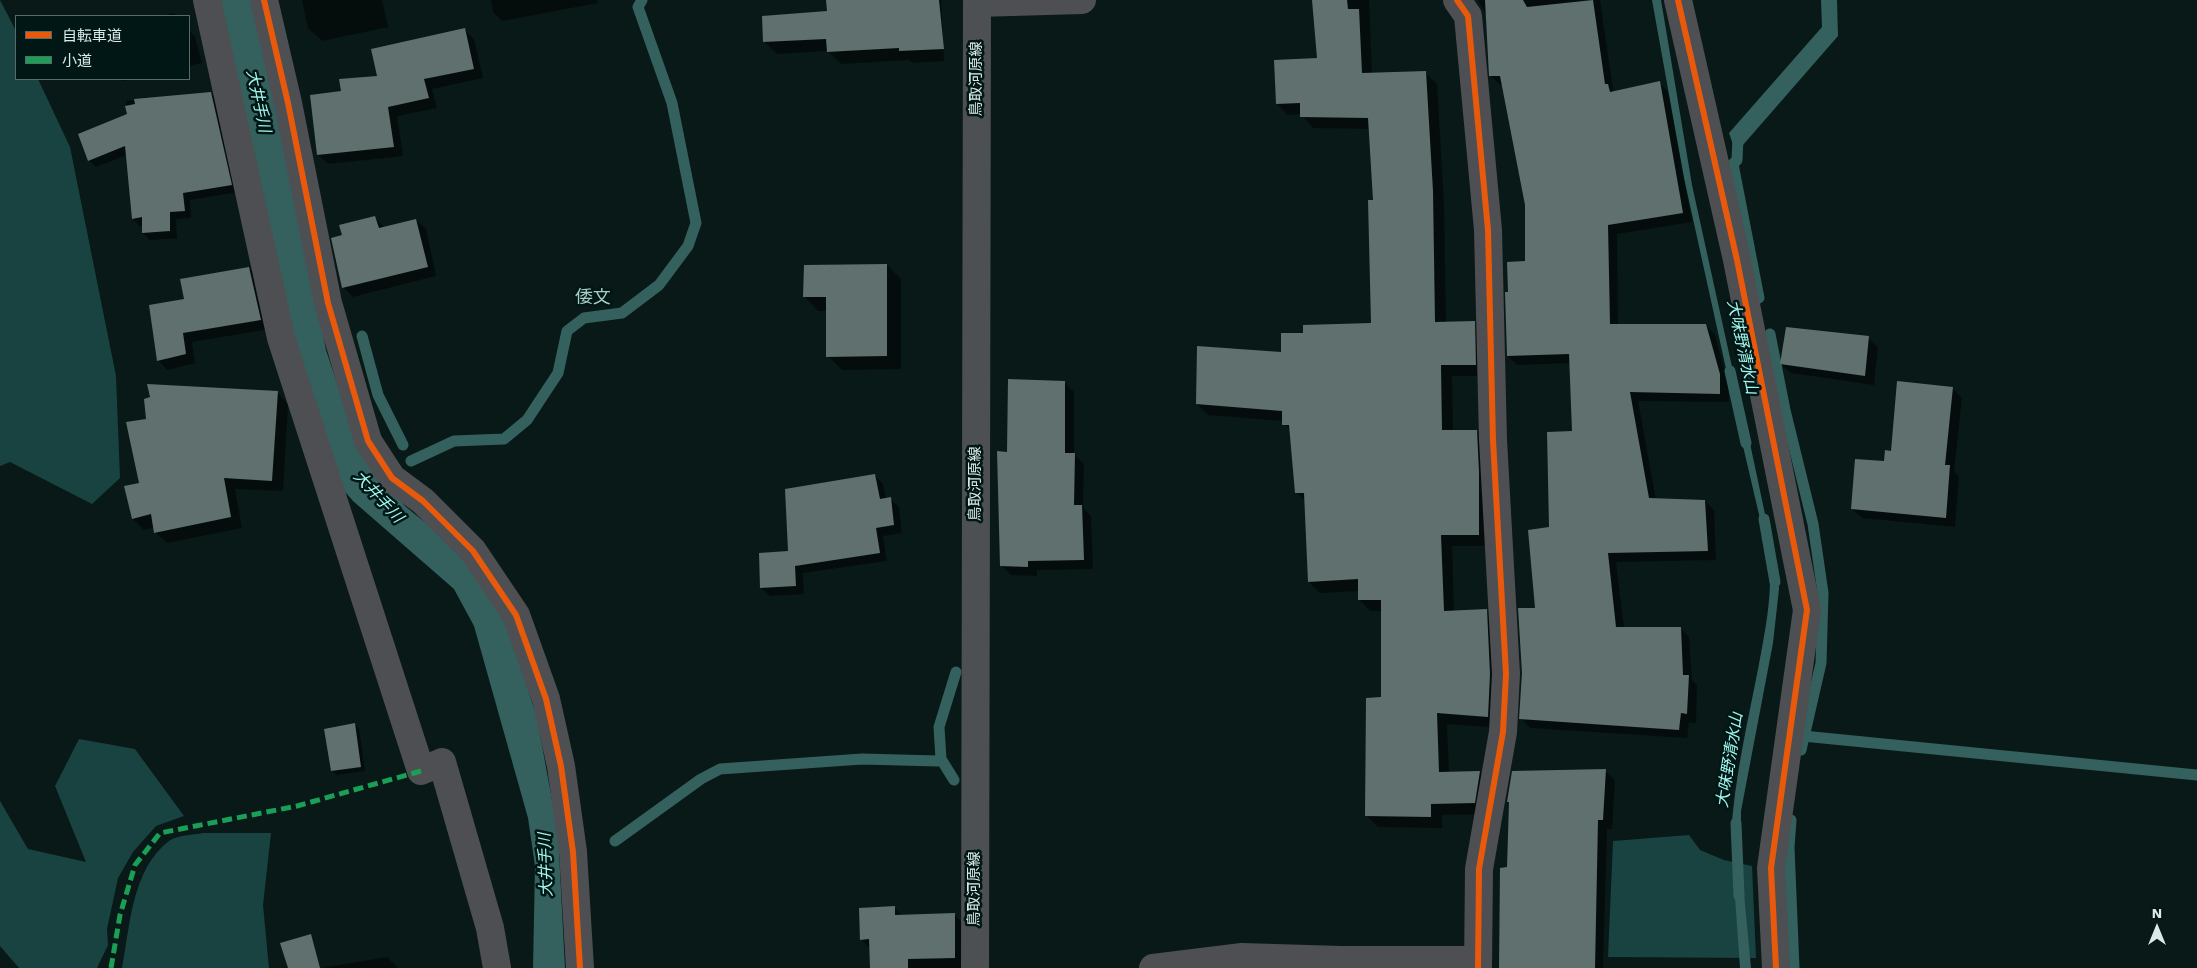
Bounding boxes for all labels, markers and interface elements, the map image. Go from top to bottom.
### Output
legend [15,15,190,80]
text: 自転車道 [62,27,122,45]
street label: 鳥取河原線 [968,42,986,116]
text: 小道 [62,52,92,70]
water label: 大井手川 [242,68,274,134]
district label: 倭文 [575,287,611,309]
water label: 大味野清水山 [1723,298,1761,396]
street label: 鳥取河原線 [967,447,985,521]
water label: 大井手川 [349,467,407,527]
water label: 大味野清水山 [1713,711,1747,809]
water label: 大井手川 [535,833,557,897]
street label: 鳥取河原線 [966,852,984,926]
north arrow [2132,903,2182,953]
text: N [2152,905,2162,921]

